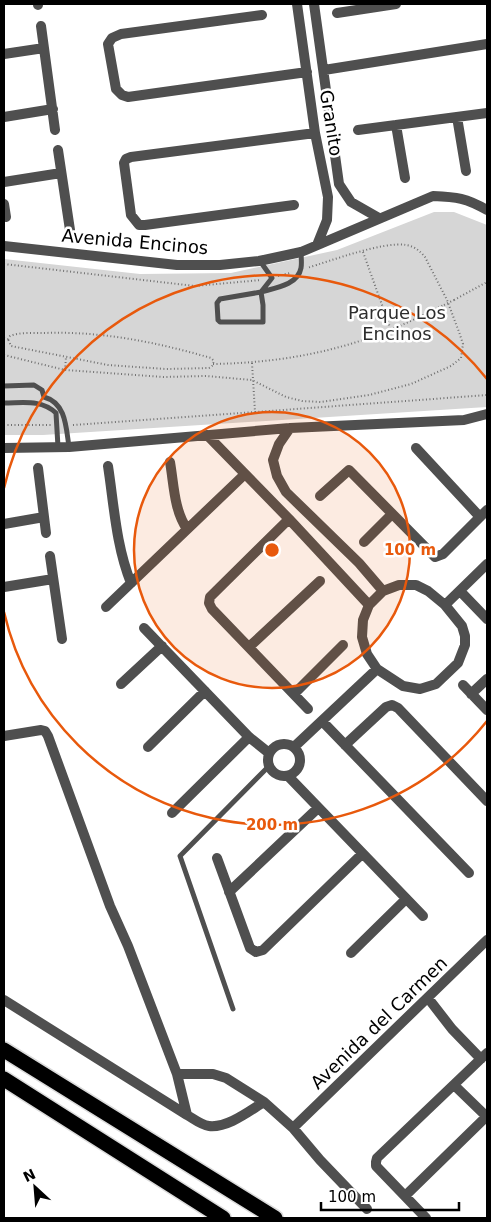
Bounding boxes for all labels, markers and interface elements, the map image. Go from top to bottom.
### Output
street label: Granito [316,88,347,158]
street label: Avenida Encinos [61,225,209,258]
park label: Parque Los Encinos [348,302,446,344]
centre of rings [263,541,281,559]
text: 100 m [384,541,436,559]
text: 200 m [246,816,298,834]
street label: Avenida del Carmen [306,952,451,1093]
north arrow [10,1162,60,1212]
text: N [21,1166,38,1185]
scale bar [321,1180,458,1212]
text: 100 m [328,1188,376,1206]

